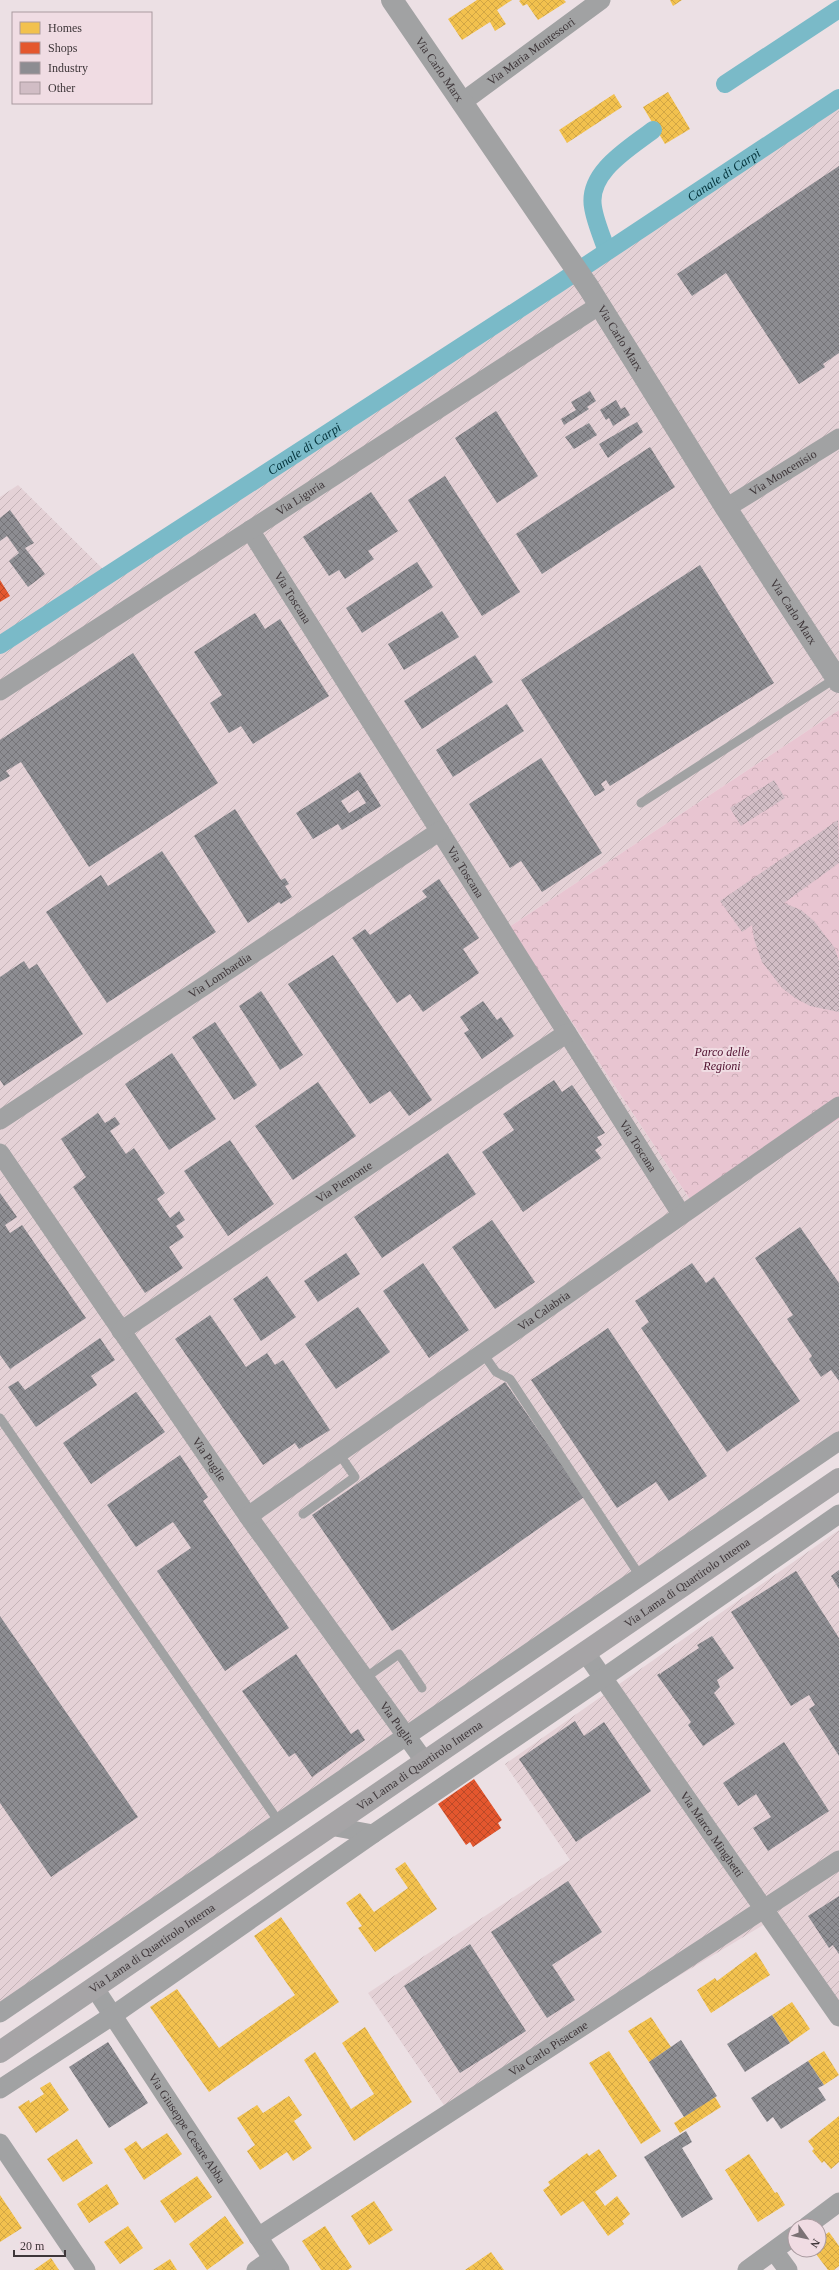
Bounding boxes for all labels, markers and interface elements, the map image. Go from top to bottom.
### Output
legend [12,12,152,104]
street label: Via Maria Montessori [485,14,578,88]
text: Homes [48,21,82,35]
street label: Via Carlo Marx [412,34,466,104]
text: Shops [48,41,78,55]
text: Industry [48,61,88,75]
text: Other [48,81,75,95]
water label: Canale di Carpi [684,145,763,204]
street label: Via Carlo Marx [594,302,646,374]
water label: Canale di Carpi [264,419,344,478]
street label: Via Moncenisio [747,447,819,499]
street label: Via Liguria [273,477,328,519]
street label: Via Toscana [271,569,315,627]
street label: Via Carlo Marx [767,577,820,647]
street label: Via Toscana [444,843,487,901]
street label: Via Lombardia [186,950,254,1001]
park label: Parco delle Regioni [693,1045,750,1073]
street label: Via Toscana [617,1117,660,1175]
street label: Via Piemonte [313,1158,375,1206]
street label: Via Calabria [515,1287,573,1334]
street label: Via Puglie [189,1435,229,1484]
street label: Via Lama di Quartirolo Interna [621,1534,753,1631]
street label: Via Puglie [377,1699,418,1748]
street label: Via Lama di Quartirolo Interna [354,1717,486,1813]
street label: Via Marco Minghetti [677,1789,747,1880]
street label: Via Lama di Quartirolo Interna [86,1900,218,1996]
street label: Via Carlo Pisacane [506,2018,590,2079]
street label: Via Giuseppe Cesare Abba [146,2070,228,2187]
north arrow [787,2218,827,2258]
scale bar [14,2232,65,2258]
text: N [808,2237,823,2250]
text: 20 m [20,2239,45,2253]

